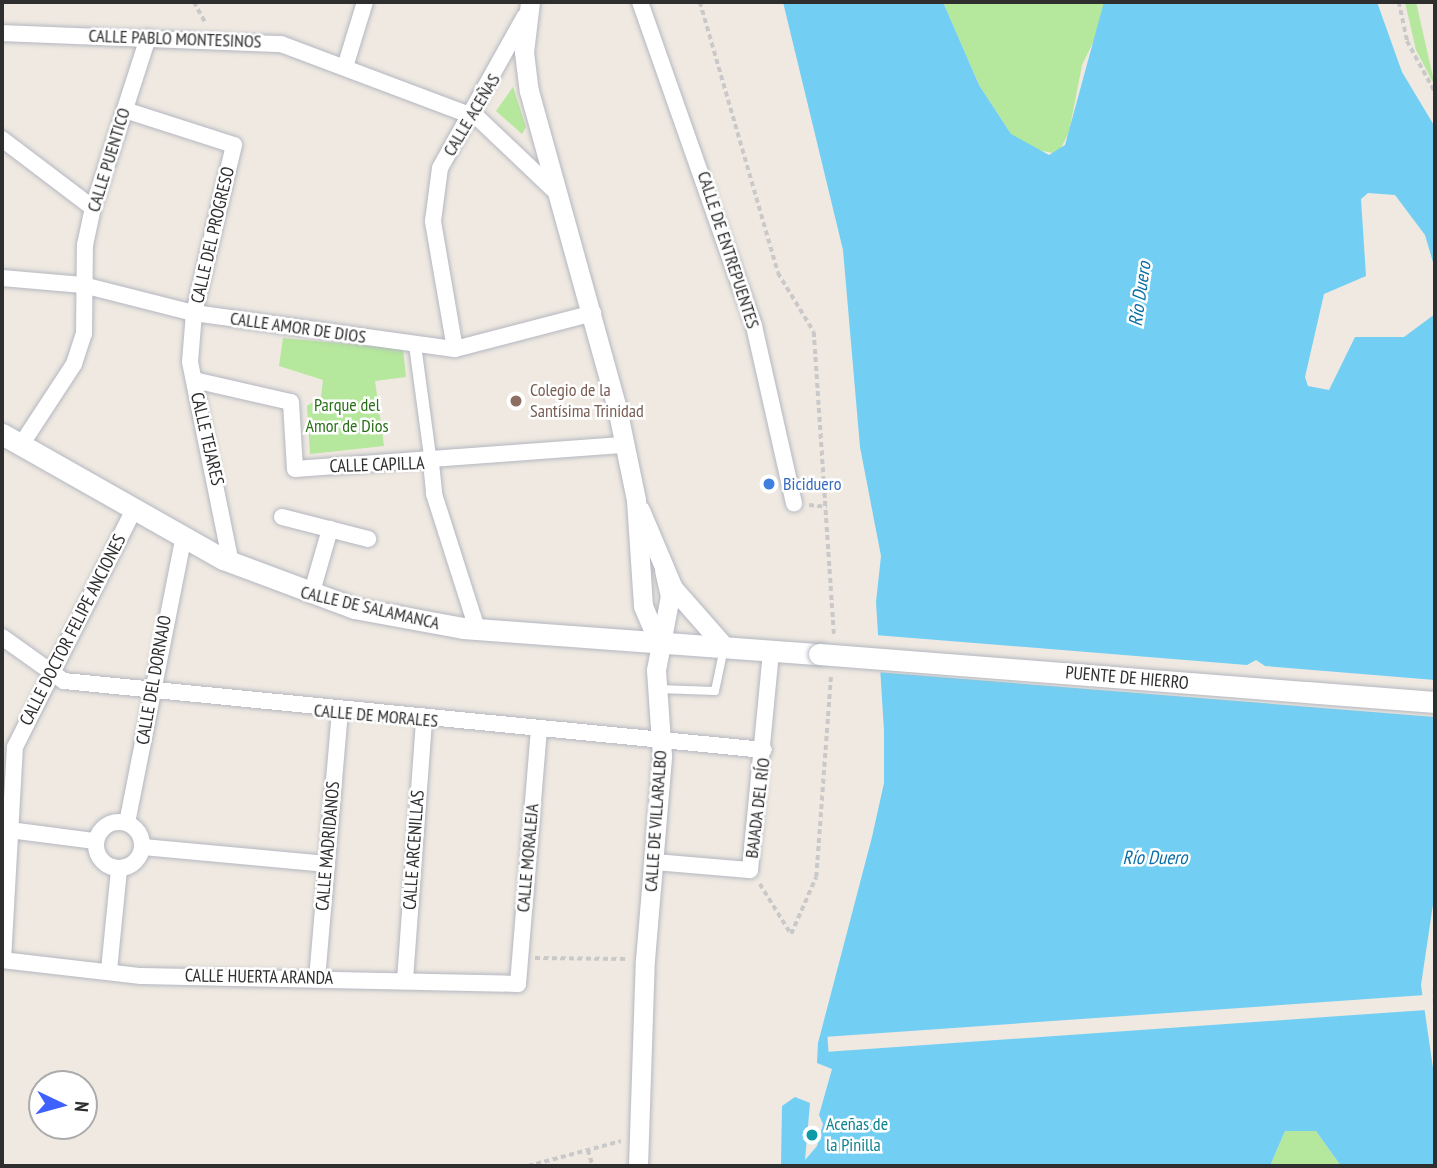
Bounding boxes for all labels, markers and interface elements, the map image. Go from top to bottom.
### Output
street label: CALLE PABLO MONTESINOS [88,25,262,53]
street label: CALLE ACEÑAS [439,70,505,160]
street label: CALLE PUENTICO [83,105,135,215]
street label: CALLE DEL PROGRESO [187,164,239,306]
street label: CALLE DE ENTREPUENTES [692,169,764,331]
water label: Río Duero [1124,260,1156,328]
street label: CALLE AMOR DE DIOS [229,308,367,348]
place label: Colegio de la Santísima Trinidad [530,380,644,422]
street label: CALLE TEJARES [186,390,228,488]
marker: Colegio de la Santísima Trinidad [508,393,524,409]
park label: Parque del Amor de Dios [305,395,389,438]
street label: CALLE CAPILLA [329,453,425,477]
place label: Biciduero [783,473,841,495]
marker: Biciduero [761,476,777,492]
street label: CALLE DOCTOR FELIPE ANCIONES [15,531,131,729]
street label: CALLE DE SALAMANCA [298,581,442,635]
street label: CALLE DEL DORNAJO [132,613,176,747]
street label: PUENTE DE HIERRO [1064,662,1190,694]
street label: CALLE DE MORALES [313,700,439,732]
street label: CALLE DE VILLARALBO [640,749,672,893]
street label: BAJADA DEL RÍO [741,756,775,860]
street label: CALLE MADRIDANOS [312,780,344,912]
street label: CALLE ARCENILLAS [399,789,429,911]
street label: CALLE MORALEJA [512,803,544,913]
water label: Río Duero [1123,847,1187,869]
street label: CALLE HUERTA ARANDA [184,965,334,989]
north arrow [28,1070,98,1140]
text: N [70,1100,94,1113]
place label: Aceñas de la Pinilla [826,1114,888,1156]
marker: Aceñas de la Pinilla [804,1127,820,1143]

